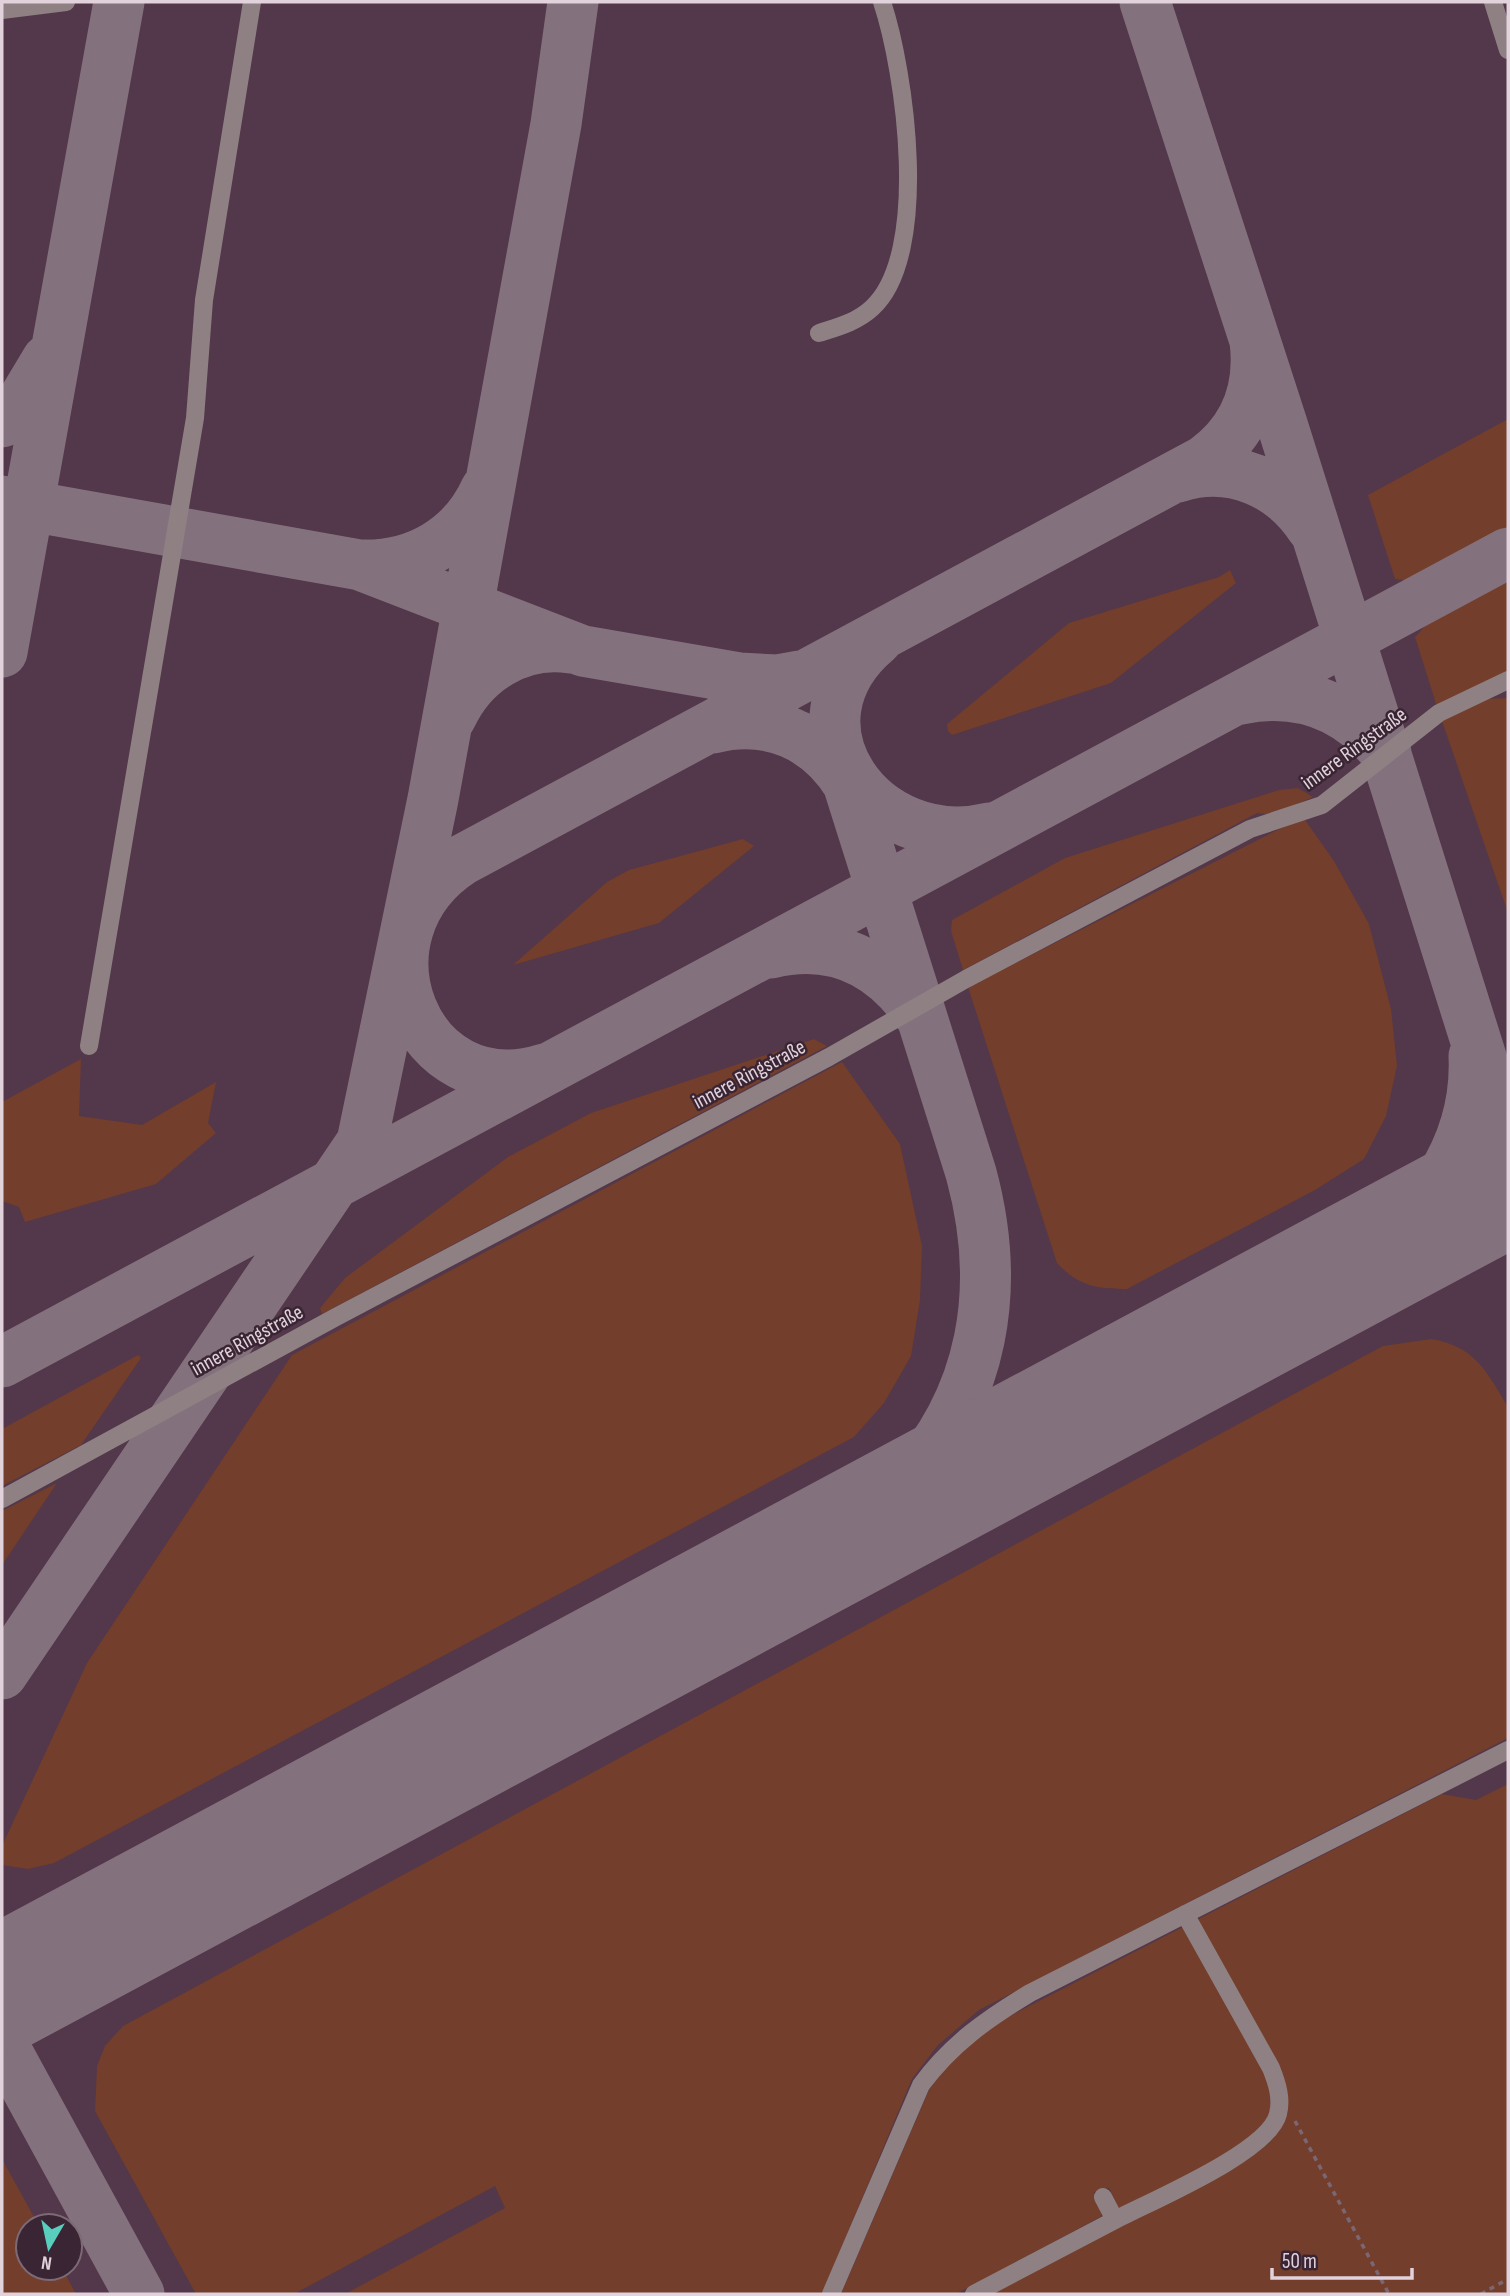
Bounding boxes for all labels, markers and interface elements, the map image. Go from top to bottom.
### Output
street label: innere Ringstraße [1297,702,1412,795]
street label: innere Ringstraße [689,1034,810,1115]
street label: innere Ringstraße [187,1300,307,1381]
north arrow [14,2212,84,2282]
scale bar [1272,2236,1412,2280]
text: 50 m [1282,2249,1317,2274]
text: N [40,2250,53,2274]

